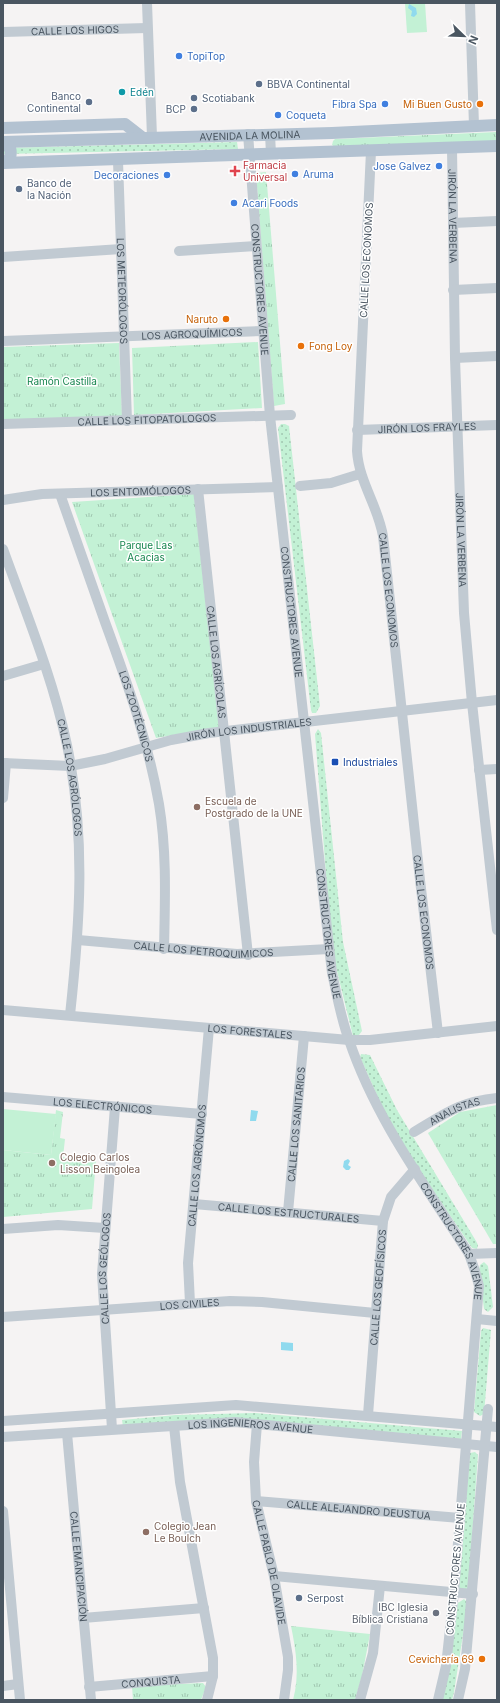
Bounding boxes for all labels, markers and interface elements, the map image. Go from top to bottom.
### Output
north arrow [444,16,484,56]
street label: CALLE LOS HIGOS [31,23,119,37]
text: N [465,33,481,47]
place label: TopiTop [187,50,225,62]
marker: TopiTop [174,51,184,61]
place label: BBVA Continental [267,78,350,90]
marker: BBVA Continental [254,79,264,89]
place label: Edén [130,86,154,98]
marker: Edén [117,87,127,97]
place label: Banco Continental [27,90,81,114]
place label: Scotiabank [202,92,255,104]
marker: Scotiabank [189,93,199,103]
marker: Banco Continental [84,97,94,107]
place label: Fibra Spa [332,98,377,110]
place label: Mi Buen Gusto [403,98,472,110]
marker: Fibra Spa [380,99,390,109]
marker: Mi Buen Gusto [475,99,485,109]
place label: BCP [166,103,186,115]
marker: BCP [189,104,199,114]
place label: Coqueta [286,109,326,121]
marker: Coqueta [273,110,283,120]
street label: AVENIDA LA MOLINA [199,128,301,143]
place label: Farmacia Universal [243,159,287,183]
place label: Jose Galvez [373,160,431,172]
marker: Jose Galvez [434,161,444,171]
marker: Farmacia Universal [230,166,240,176]
place label: Aruma [303,168,334,180]
place label: Decoraciones [94,169,159,181]
marker: Aruma [290,169,300,179]
street label: JIRÓN LA VERBENA [446,169,460,263]
marker: Decoraciones [162,170,172,180]
place label: Banco de la Nación [27,177,72,201]
marker: Banco de la Nación [14,184,24,194]
place label: Acari Foods [242,197,298,209]
marker: Acari Foods [229,198,239,208]
street label: CALLE LOS ECONOMOS [357,202,375,318]
street label: CONSTRUCTORES AVENUE [249,223,271,356]
street label: LOS METEORÓLOGOS [115,238,130,344]
place label: Naruto [186,313,218,325]
marker: Naruto [221,314,231,324]
street label: LOS AGROQUÍMICOS [141,326,243,342]
place label: Fong Loy [309,340,353,352]
marker: Fong Loy [296,341,306,351]
park label: Ramón Castilla [27,375,97,387]
street label: CALLE LOS FITOPATOLOGOS [77,411,217,428]
street label: JIRÓN LOS FRAYLES [378,420,476,435]
street label: LOS ENTOMÓLOGOS [90,484,191,499]
street label: JIRÓN LA VERBENA [454,492,469,587]
street label: CALLE LOS ECONOMOS [377,532,401,648]
park label: Parque Las Acacias [120,539,172,563]
street label: CONSTRUCTORES AVENUE [279,546,305,678]
street label: CALLE LOS AGRÍCOLAS [205,605,229,719]
street label: LOS ZOOTÉCNICOS [117,669,156,763]
street label: JIRÓN LOS INDUSTRIALES [185,715,312,743]
street label: CALLE LOS AGRÓLOGOS [55,717,84,837]
place label: Industriales [343,756,398,768]
marker: Industriales [330,757,340,767]
place label: Escuela de Postgrado de la UNE [205,795,303,819]
marker: Escuela de Postgrado de la UNE [192,802,202,812]
street label: CALLE LOS ECONOMOS [411,854,437,970]
street label: CONSTRUCTORES AVENUE [314,868,344,1000]
street label: CALLE LOS PETROQUIMICOS [133,939,274,960]
street label: LOS FORESTALES [207,1022,293,1041]
street label: CALLE LOS SANITARIOS [285,1066,307,1183]
street label: LOS ELECTRÓNICOS [53,1095,153,1116]
street label: ANALISTAS [427,1095,481,1128]
street label: CALLE LOS AGRÓNOMOS [185,1104,208,1227]
place label: Colegio Carlos Lisson Beingolea [60,1151,140,1175]
marker: Colegio Carlos Lisson Beingolea [47,1158,57,1168]
street label: CONSTRUCTORES AVENUE [418,1180,485,1300]
street label: CALLE LOS ESTRUCTURALES [217,1200,360,1225]
street label: CALLE LOS GEÓLOGOS [96,1212,113,1325]
street label: CALLE LOS GEOFÍSICOS [367,1229,388,1346]
street label: LOS CIVILES [159,1296,220,1312]
street label: LOS INGENIEROS AVENUE [187,1416,314,1435]
street label: CALLE ALEJANDRO DEUSTUA [286,1498,431,1522]
street label: CALLE PABLO DE OLAVIDE [250,1499,288,1626]
street label: CONSTRUCTORES AVENUE [443,1503,467,1635]
street label: CALLE EMANCIPACIÓN [68,1511,90,1622]
place label: Colegio Jean Le Boulch [154,1520,216,1544]
marker: Colegio Jean Le Boulch [141,1527,151,1537]
place label: Serpost [307,1592,345,1604]
marker: Serpost [294,1593,304,1603]
place label: IBC Iglesia Bíblica Cristiana [352,1601,428,1625]
marker: IBC Iglesia Bíblica Cristiana [431,1608,441,1618]
place label: Cevichería 69 [408,1653,474,1665]
marker: Cevichería 69 [477,1654,487,1664]
street label: CONQUISTA [121,1673,181,1690]

